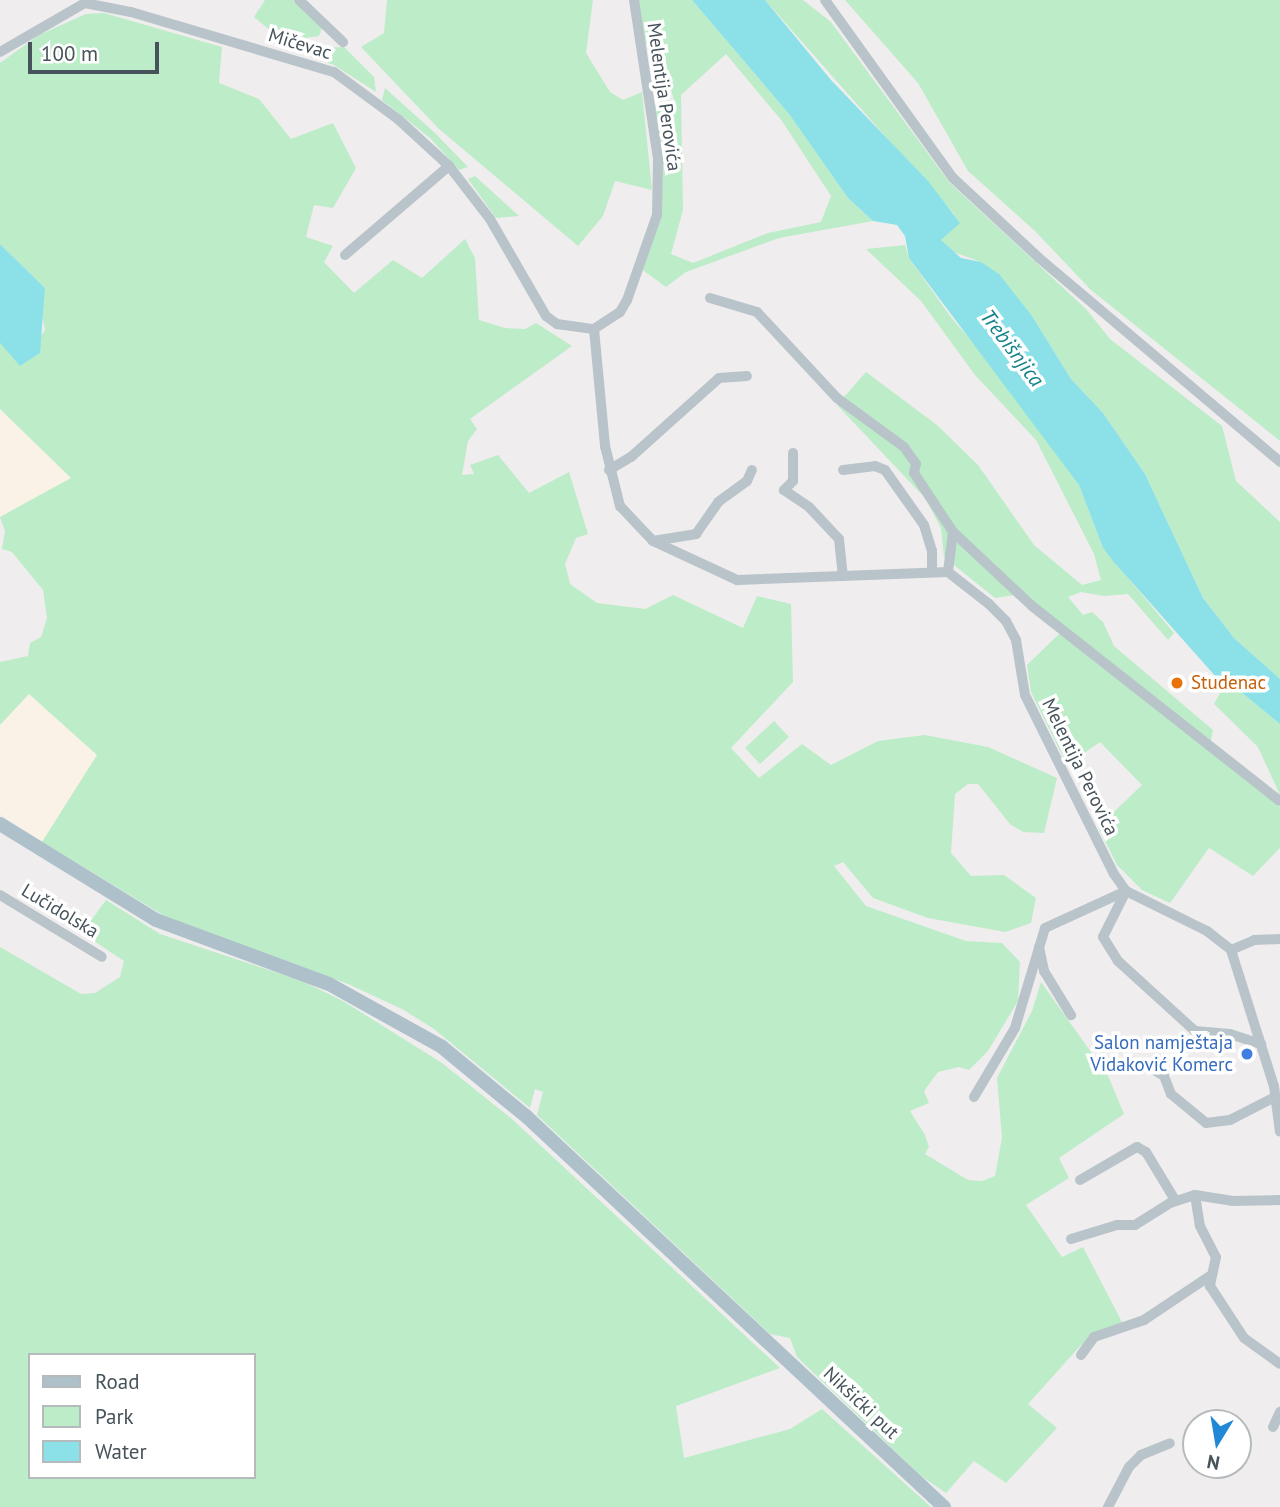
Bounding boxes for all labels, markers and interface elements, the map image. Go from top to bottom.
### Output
street label: Melentija Perovića [642,21,686,173]
street label: Mičevac [266,24,334,64]
scale bar [32,28,163,72]
text: 100 m [41,40,98,67]
water label: Trebišnjica [975,304,1049,392]
place label: Studenac [1191,672,1266,694]
marker: Studenac [1169,675,1185,691]
street label: Melentija Perovića [1037,695,1123,839]
street label: Lučidolska [17,879,103,943]
place label: Salon namještaja Vidaković Komerc [1090,1032,1233,1076]
marker: Salon namještaja Vidaković Komerc [1239,1046,1255,1062]
legend [28,1353,256,1479]
street label: Nikšićki put [819,1362,903,1444]
text: Road [95,1368,139,1395]
text: Park [95,1403,134,1430]
north arrow [1182,1409,1252,1479]
text: Water [95,1438,147,1465]
text: N [1205,1450,1222,1476]

